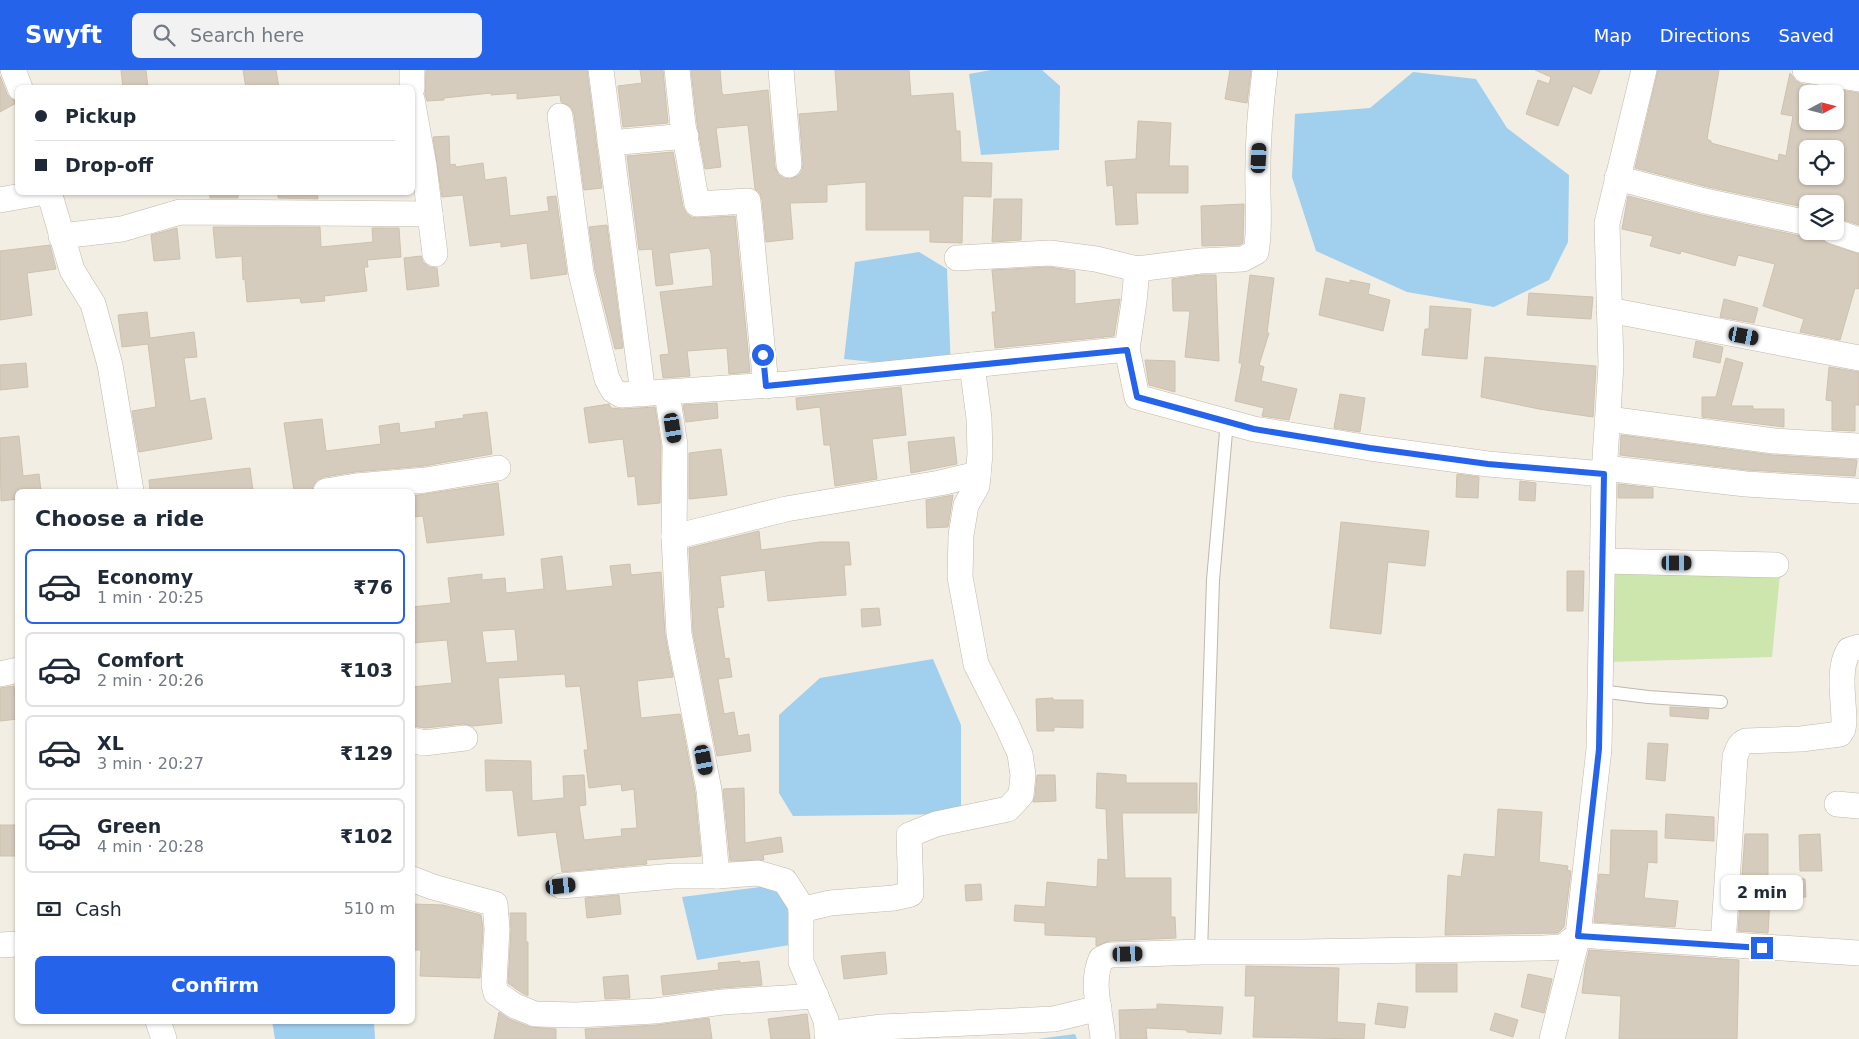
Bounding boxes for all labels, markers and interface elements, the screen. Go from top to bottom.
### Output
search box [132,13,482,58]
text: Swyft [25,21,102,49]
icon: search [150,21,178,49]
text: Search here [190,24,304,46]
text: Map [1594,25,1632,46]
text: Directions [1660,25,1750,46]
text: Saved [1778,25,1834,46]
north arrow [1799,85,1844,130]
map controls [1799,85,1844,240]
text: Pickup [65,105,136,127]
button: locate [1799,140,1844,185]
car [1250,143,1267,173]
text: Drop-off [65,154,153,176]
button: layers [1799,195,1844,240]
car [1727,326,1760,346]
route start [752,344,774,366]
car [663,412,682,444]
text: Choose a ride [35,506,204,531]
car [1662,556,1692,571]
icon: car [37,564,82,609]
text: Economy [97,566,193,588]
text: ₹76 [353,576,393,598]
text: 1 min · 20:25 [97,588,204,607]
icon: car [37,647,82,692]
text: Comfort [97,649,184,671]
text: ₹103 [340,659,393,681]
text: 2 min · 20:26 [97,671,204,690]
icon: car [37,730,82,775]
text: XL [97,732,124,754]
text: ₹129 [340,742,393,764]
car [693,744,714,776]
text: 3 min · 20:27 [97,754,204,773]
icon: car [37,813,82,858]
text: Green [97,815,161,837]
text: ₹102 [340,825,393,847]
text: 4 min · 20:28 [97,837,204,856]
callout: 2 min [1721,876,1803,910]
car [545,877,576,895]
text: 2 min [1737,883,1787,902]
icon: cash [35,895,63,923]
text: Cash [75,898,122,920]
text: 510 m [344,899,395,918]
route end [1751,937,1773,959]
car [1112,946,1143,962]
button: Confirm [35,956,395,1014]

